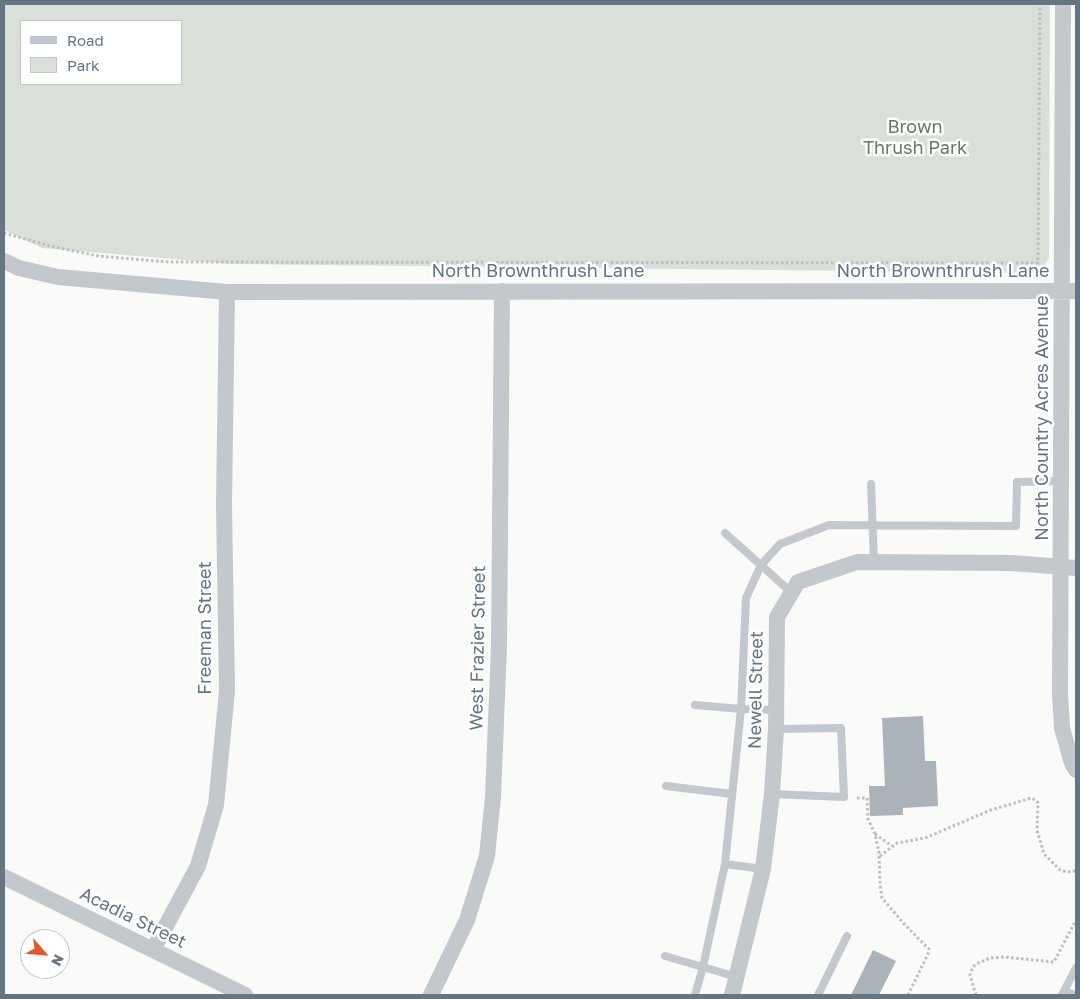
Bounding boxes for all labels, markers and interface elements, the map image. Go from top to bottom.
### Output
legend [20,20,182,85]
text: Road [67,31,104,49]
text: Park [67,56,99,74]
park label: Brown Thrush Park [863,116,967,158]
street label: North Brownthrush Lane [431,260,645,282]
street label: North Brownthrush Lane [836,260,1050,282]
street label: North Country Acres Avenue [1031,295,1053,541]
street label: Freeman Street [194,561,216,695]
street label: West Frazier Street [466,565,490,731]
street label: Newell Street [744,631,768,749]
street label: Acadia Street [76,883,190,953]
north arrow [20,929,70,979]
text: N [48,952,68,969]

